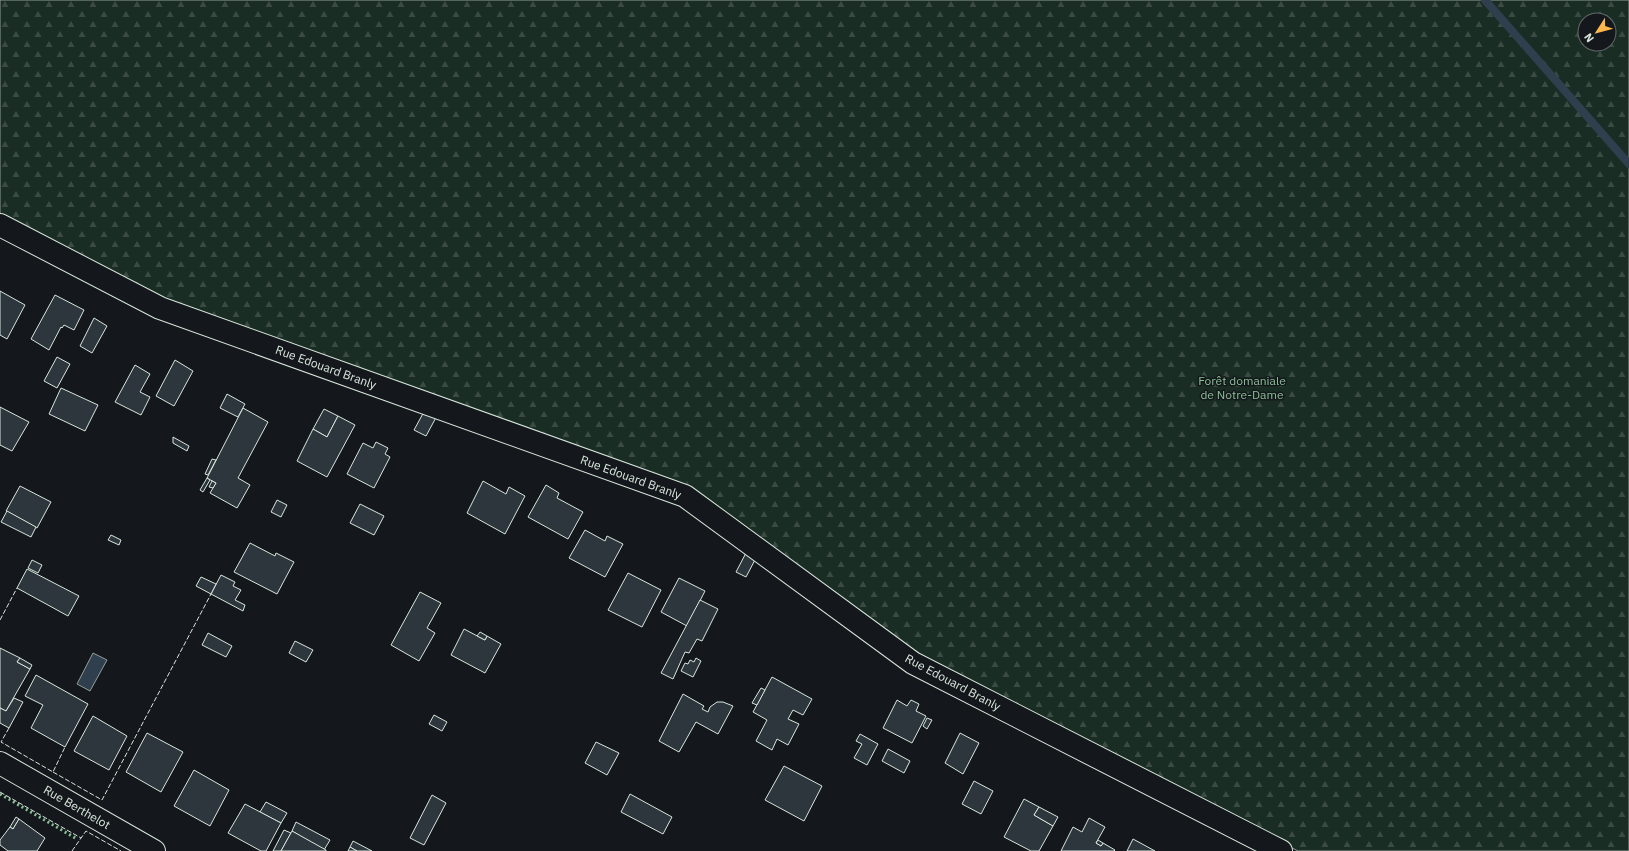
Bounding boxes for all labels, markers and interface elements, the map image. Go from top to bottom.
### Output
north arrow [1577,12,1617,52]
text: N [1581,31,1597,45]
street label: Rue Edouard Branly [273,342,379,392]
park label: Forêt domaniale de Notre-Dame [1198,373,1286,402]
street label: Rue Edouard Branly [578,452,684,502]
street label: Rue Edouard Branly [903,650,1003,714]
street label: Rue Berthelot [41,782,113,832]

